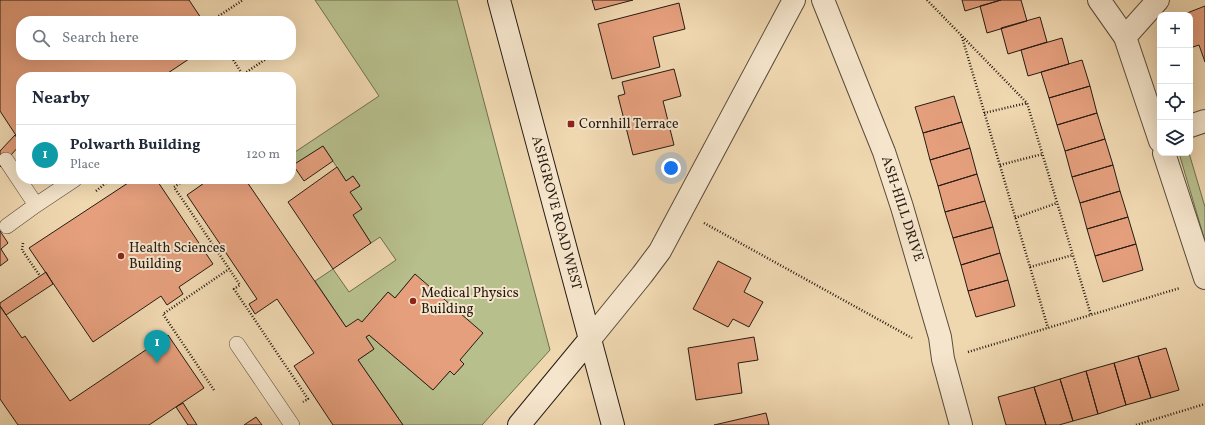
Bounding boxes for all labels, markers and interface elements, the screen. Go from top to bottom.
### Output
map controls [1157,12,1193,156]
button: + [1157,12,1193,48]
search box [16,16,296,60]
icon: search [30,27,52,49]
text: Search here [62,28,139,49]
button: − [1157,48,1193,84]
button: locate [1157,84,1193,120]
text: Nearby [32,87,90,110]
place label: Cornhill Terrace [579,115,679,134]
marker: Cornhill Terrace [566,119,576,129]
button: layers [1157,120,1193,156]
street label: ASHGROVE ROAD WEST [526,134,586,292]
text: Polwarth Building [70,135,200,156]
text: 1 [42,146,48,164]
text: 120 m [246,146,280,164]
street label: ASH-HILL DRIVE [876,154,928,264]
text: Place [70,156,100,174]
your location [661,158,681,178]
place label: Health Sciences Building [129,239,225,274]
marker: Health Sciences Building [116,251,126,261]
place label: Medical Physics Building [421,284,519,319]
marker: Medical Physics Building [408,296,418,306]
pin: 1 [144,330,170,363]

